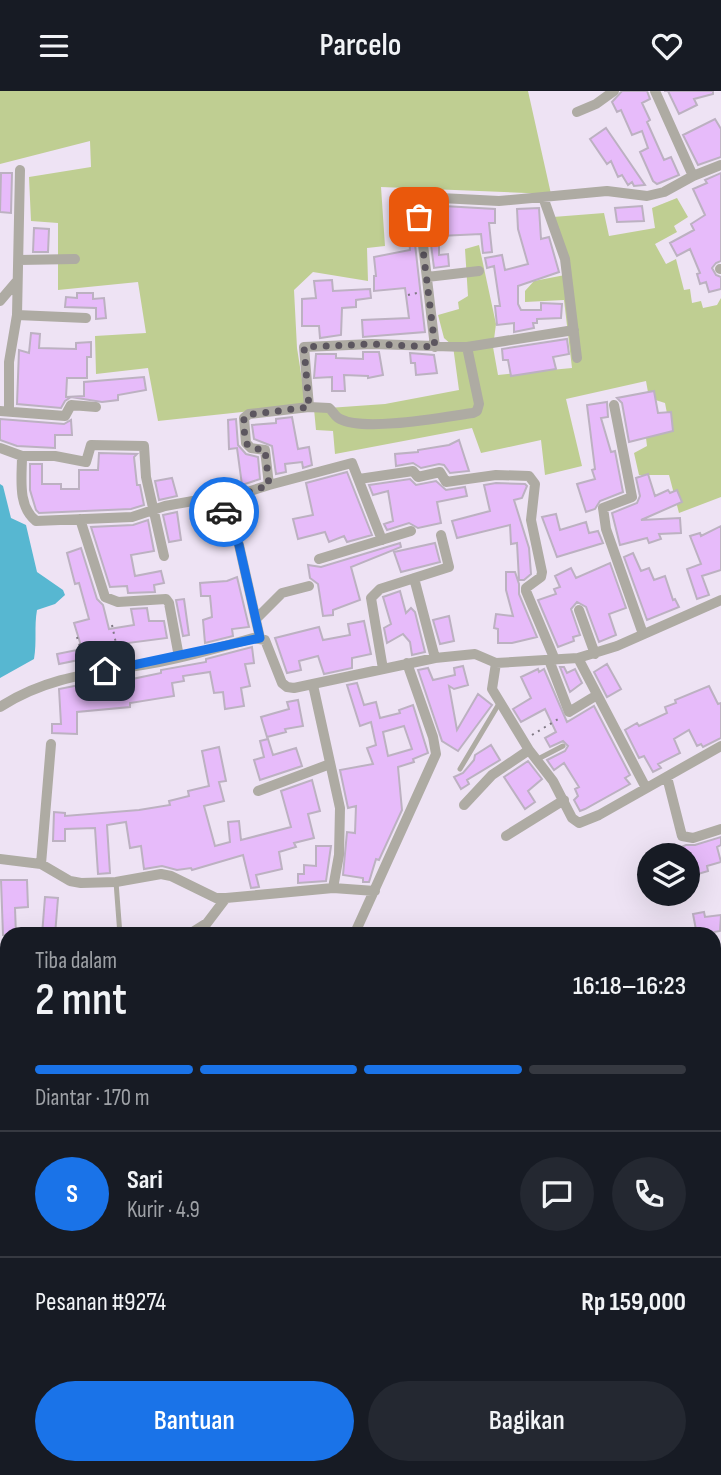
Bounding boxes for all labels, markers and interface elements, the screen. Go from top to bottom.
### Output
text: Parcelo [319,26,402,65]
icon: menu [35,27,73,65]
icon: heart [648,27,686,65]
pin [389,187,449,247]
icon: bag [400,198,438,236]
courier [189,477,259,547]
icon: car [205,493,243,531]
pin [75,641,135,701]
icon: home [86,652,124,690]
map controls [637,843,700,906]
button: layers [637,843,700,906]
text: Tiba dalam [35,947,117,975]
text: 16:18–16:23 [573,971,686,1002]
text: 2 mnt [35,973,127,1028]
text: Diantar · 170 m [35,1084,150,1112]
button: chat [520,1157,594,1231]
button: phone [612,1157,686,1231]
text: Sari [127,1165,163,1196]
text: S [66,1179,78,1210]
text: Kurir · 4.9 [127,1196,200,1224]
text: Pesanan #9274 [35,1287,166,1318]
text: Rp 159,000 [581,1287,686,1318]
button: Bantuan [35,1381,354,1461]
button: Bagikan [368,1381,686,1461]

